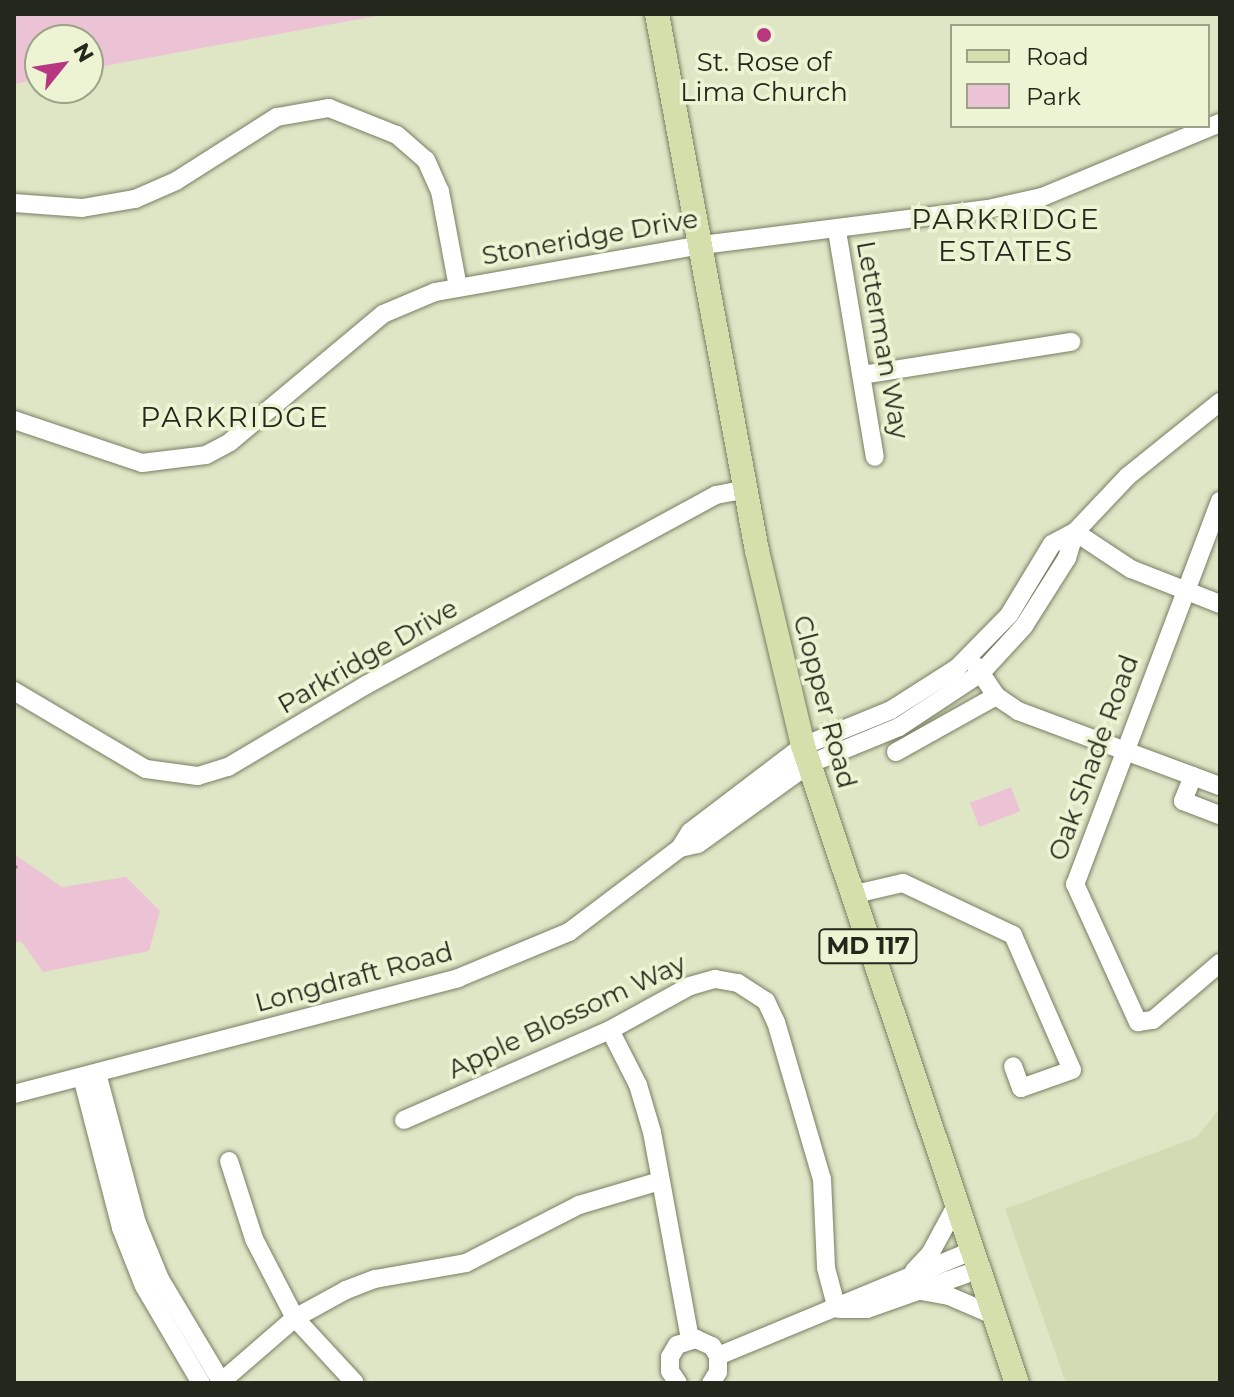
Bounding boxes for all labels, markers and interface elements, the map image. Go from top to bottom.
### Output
north arrow [24,24,104,104]
legend [950,24,1210,128]
marker: St. Rose of Lima Church [755,26,773,44]
text: N [67,38,100,67]
text: Road [1026,42,1089,71]
place label: St. Rose of Lima Church [680,47,848,108]
text: Park [1026,82,1081,111]
district label: PARKRIDGE ESTATES [911,202,1101,268]
street label: Stoneridge Drive [479,204,701,272]
street label: Letterman Way [849,238,915,442]
district label: PARKRIDGE [140,400,330,434]
street label: Parkridge Drive [273,593,463,721]
street label: Clopper Road [786,612,862,792]
street label: Oak Shade Road [1042,651,1146,865]
road number: MD 117 [818,926,918,966]
street label: Longdraft Road [252,937,456,1019]
street label: Apple Blossom Way [443,948,691,1086]

